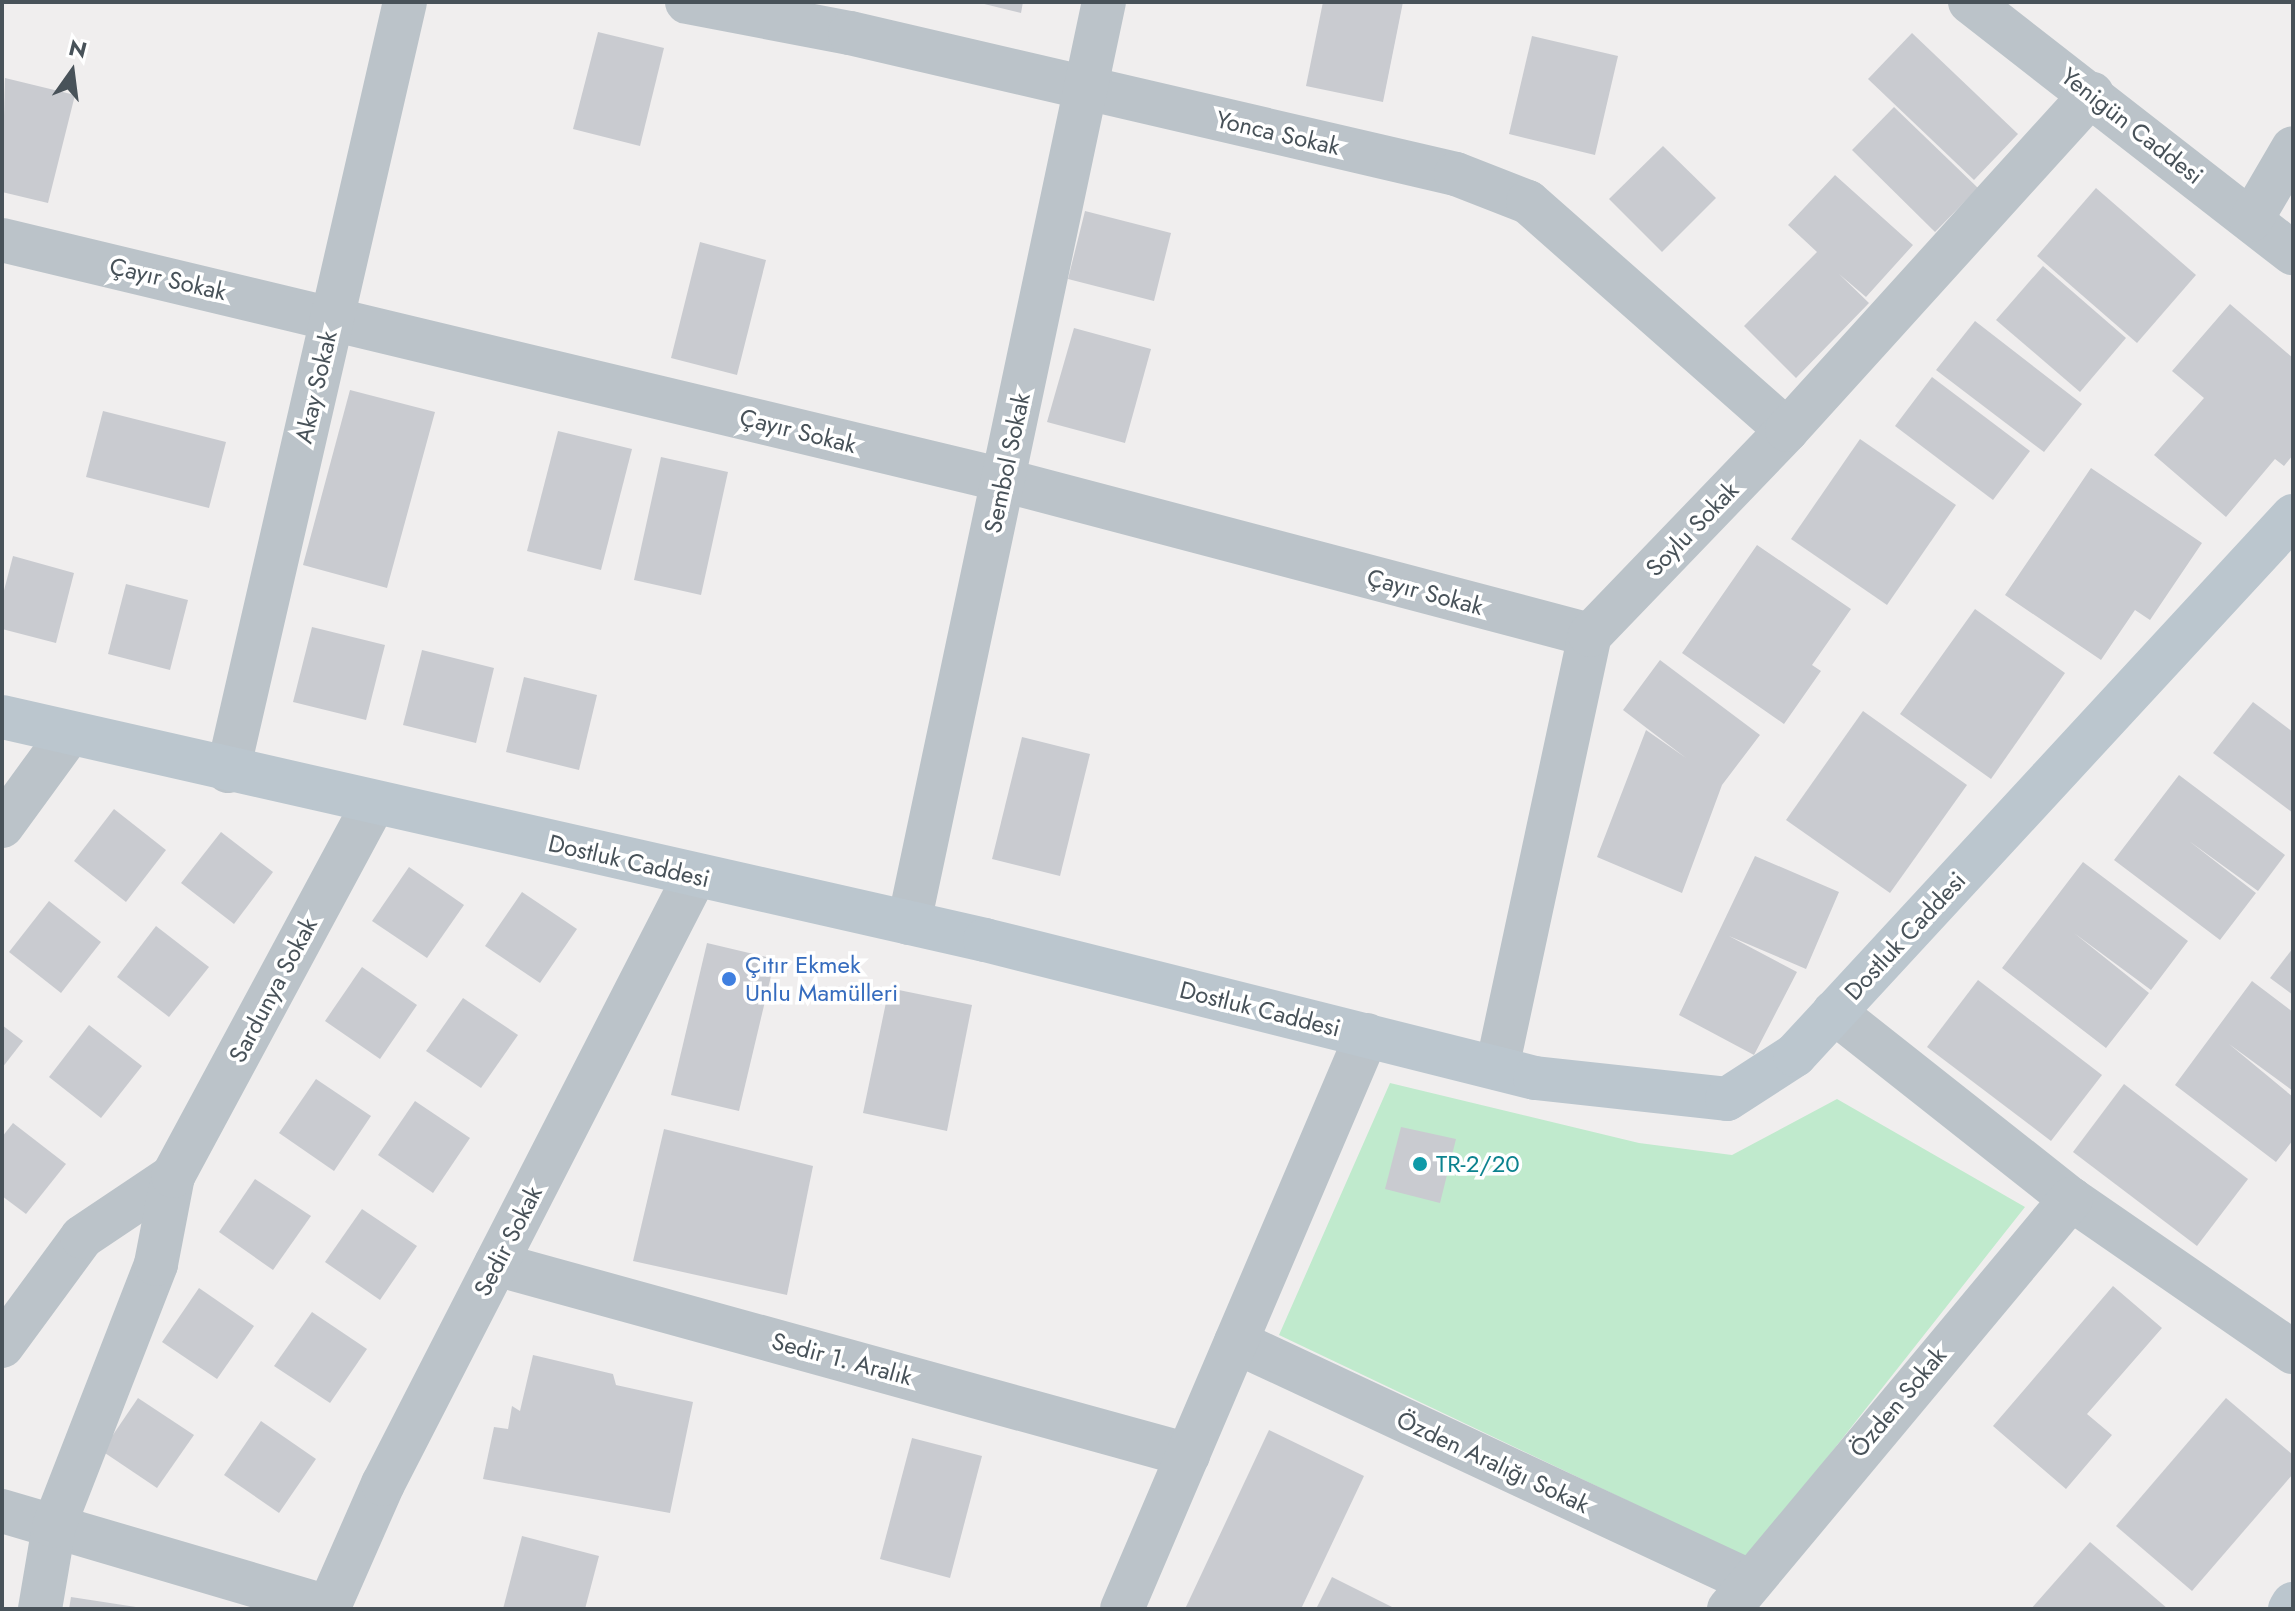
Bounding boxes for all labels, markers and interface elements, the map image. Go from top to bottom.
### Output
text: N [65,31,90,66]
north arrow [32,32,112,112]
street label: Yenigün Caddesi [2055,62,2209,190]
street label: Yonca Sokak [1213,105,1343,161]
street label: Çayır Sokak [107,252,229,306]
street label: Akay Sokak [289,328,343,446]
street label: Sembol Sokak [978,390,1036,536]
street label: Çayır Sokak [737,403,859,459]
street label: Soylu Sokak [1640,476,1744,582]
street label: Çayır Sokak [1364,563,1486,621]
street label: Dostluk Caddesi [546,828,712,894]
street label: Dostluk Caddesi [1838,866,1972,1006]
street label: Sardunya Sokak [223,913,323,1067]
place label: Çıtır Ekmek Unlu Mamülleri [745,951,898,1007]
marker: Çıtır Ekmek Unlu Mamülleri [720,970,738,988]
street label: Dostluk Caddesi [1177,975,1343,1043]
place label: TR-2/20 [1436,1150,1520,1178]
marker: TR-2/20 [1411,1155,1429,1173]
street label: Sedir Sokak [468,1181,548,1301]
street label: Sedir 1. Aralık [769,1326,915,1392]
street label: Özden Sokak [1844,1341,1952,1463]
street label: Özden Aralığı Sokak [1392,1405,1594,1519]

